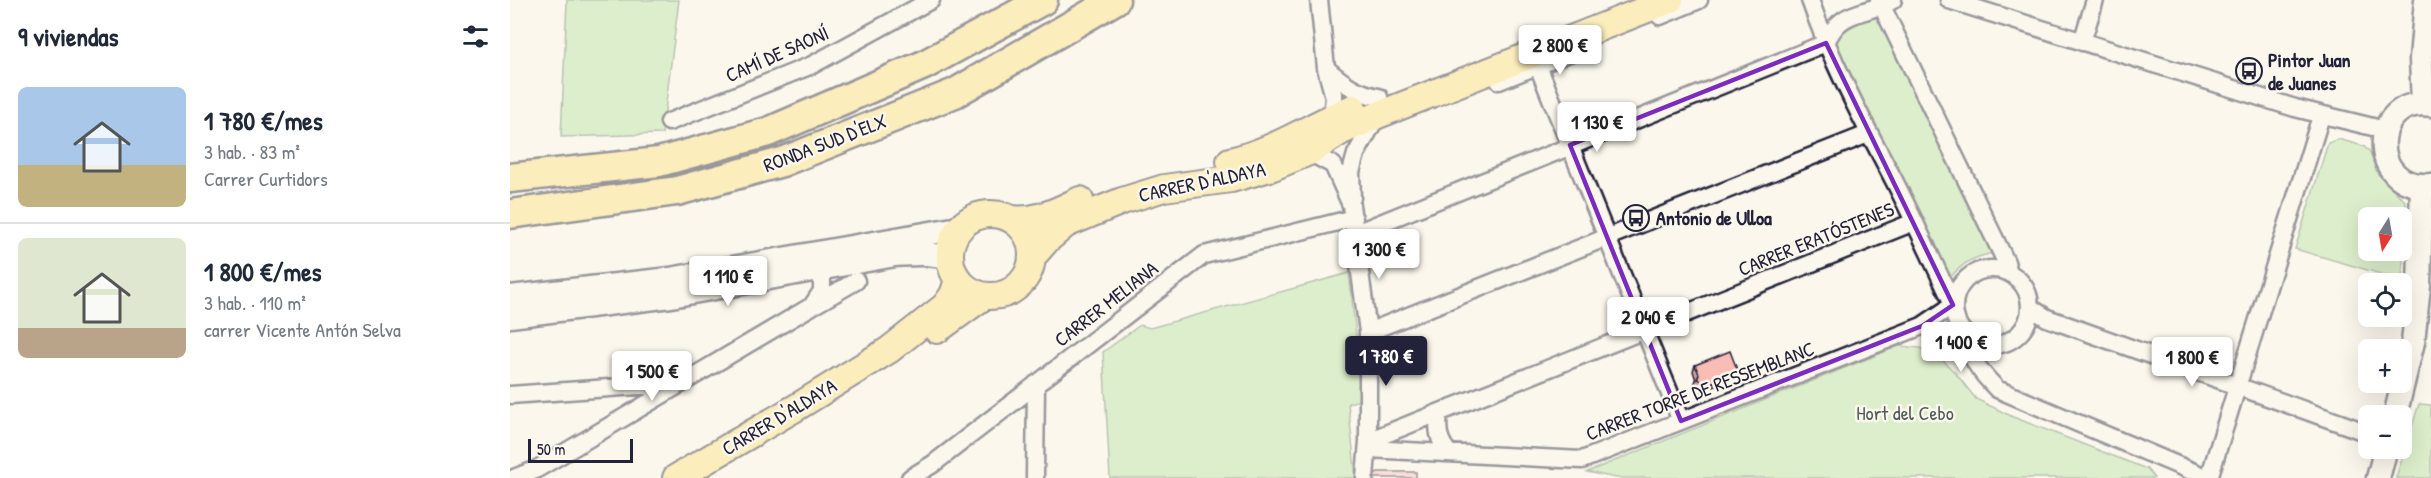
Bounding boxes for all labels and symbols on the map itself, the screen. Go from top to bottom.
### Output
street label: CAMÍ DE SAONÍ [721,19,833,88]
pin: 2 800 € [1505,25,1615,76]
place label: Pintor Juan de Juanes [2268,46,2351,96]
bus stop icon: Pintor Juan de Juanes [2234,56,2264,86]
pin: 1 130 € [1542,102,1652,153]
street label: RONDA SUD D'ELX [759,107,890,178]
street label: CARRER D'ALDAYA [1136,155,1268,208]
street label: CARRER ERATÓSTENES [1734,195,1898,282]
bus stop icon: Antonio de Ulloa [1621,203,1651,233]
place label: Antonio de Ulloa [1656,204,1772,231]
north arrow [2358,207,2412,261]
pin: 1 300 € [1324,229,1434,280]
street label: CARRER MELIANA [1048,255,1163,353]
pin: 1 110 € [673,256,783,307]
pin: 2 040 € [1593,297,1703,348]
pin: 1 400 € [1906,322,2016,373]
street label: CARRER TORRE DE RESSEMBLANC [1582,334,1818,447]
pin: 1 780 € [1331,336,1441,387]
pin: 1 800 € [2137,337,2247,388]
pin: 1 500 € [597,351,707,402]
street label: CARRER D'ALDAYA [716,372,841,461]
park label: Hort del Cebo [1856,399,1954,426]
scale bar [528,436,633,464]

